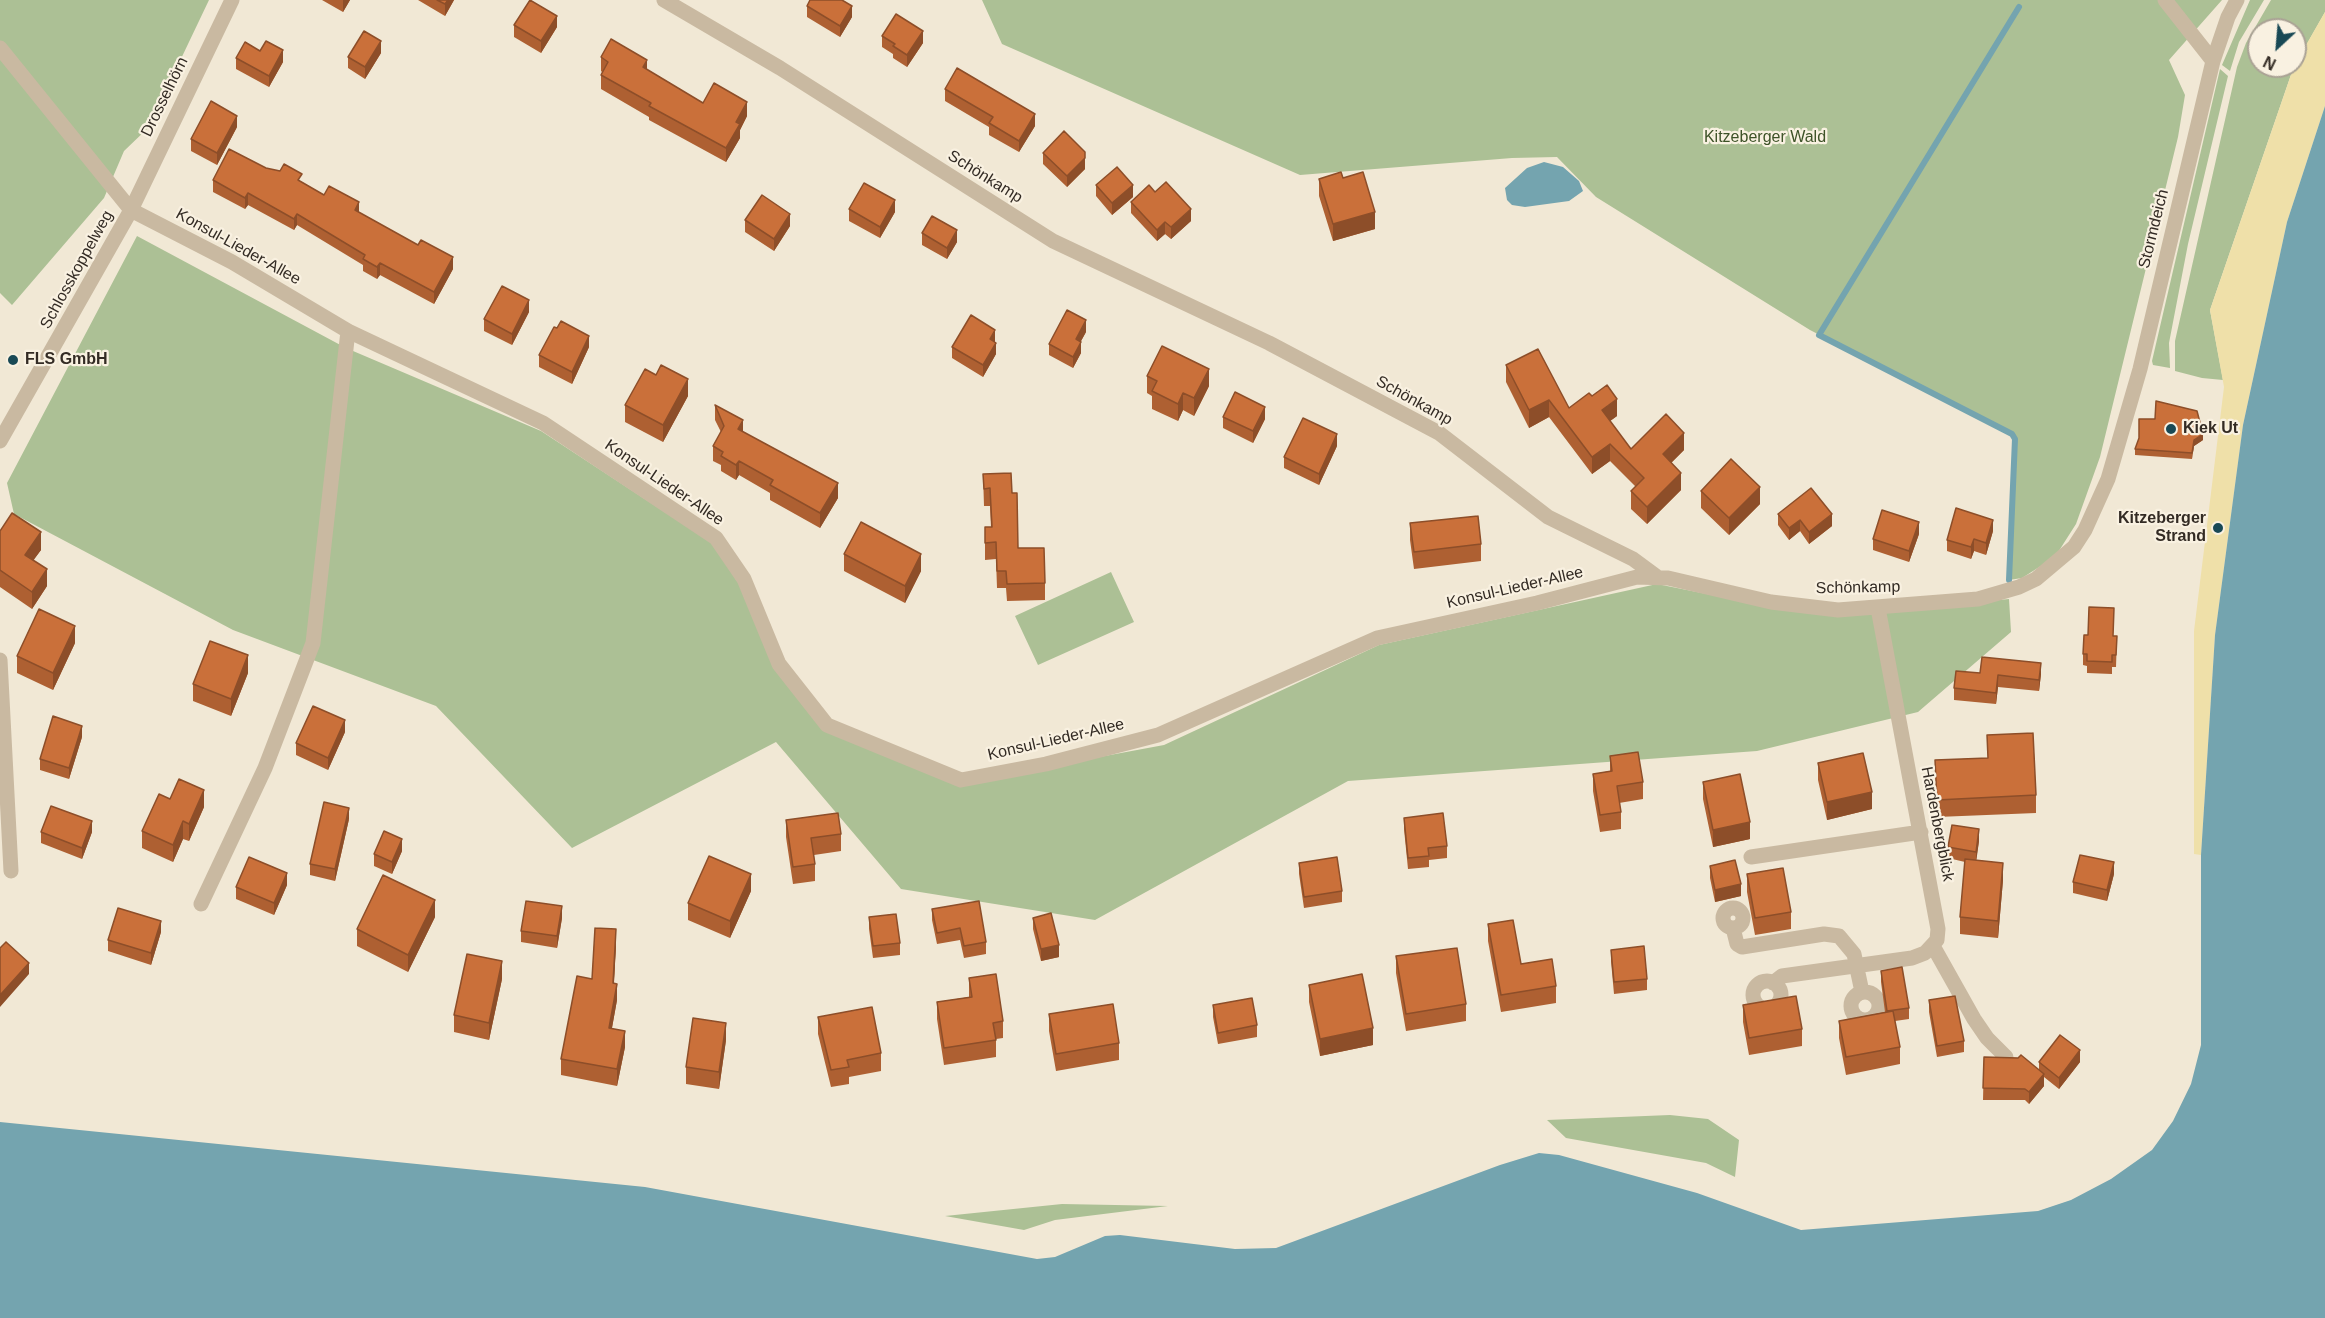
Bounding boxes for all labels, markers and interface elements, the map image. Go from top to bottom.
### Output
north arrow [2247,18,2307,78]
text: N [2261,53,2279,73]
street label: Drosselhörn [137,54,193,140]
park label: Kitzeberger Wald [1704,128,1826,148]
street label: Schönkamp [944,146,1026,208]
street label: Stormdeich [2135,187,2173,271]
street label: Konsul-Lieder-Allee [172,205,304,289]
street label: Schlosskoppelweg [36,207,118,333]
place label: FLS GmbH [25,350,108,370]
marker: FLS GmbH [6,353,20,367]
street label: Schönkamp [1372,372,1456,430]
place label: Kiek Ut [2183,419,2238,439]
marker: Kiek Ut [2164,422,2178,436]
street label: Konsul-Lieder-Allee [601,436,727,530]
place label: Kitzeberger Strand [2118,509,2206,547]
marker: Kitzeberger Strand [2211,521,2225,535]
street label: Konsul-Lieder-Allee [1445,563,1585,613]
street label: Schönkamp [1816,578,1900,598]
street label: Konsul-Lieder-Allee [986,715,1126,765]
street label: Hardenbergblick [1916,765,1958,883]

